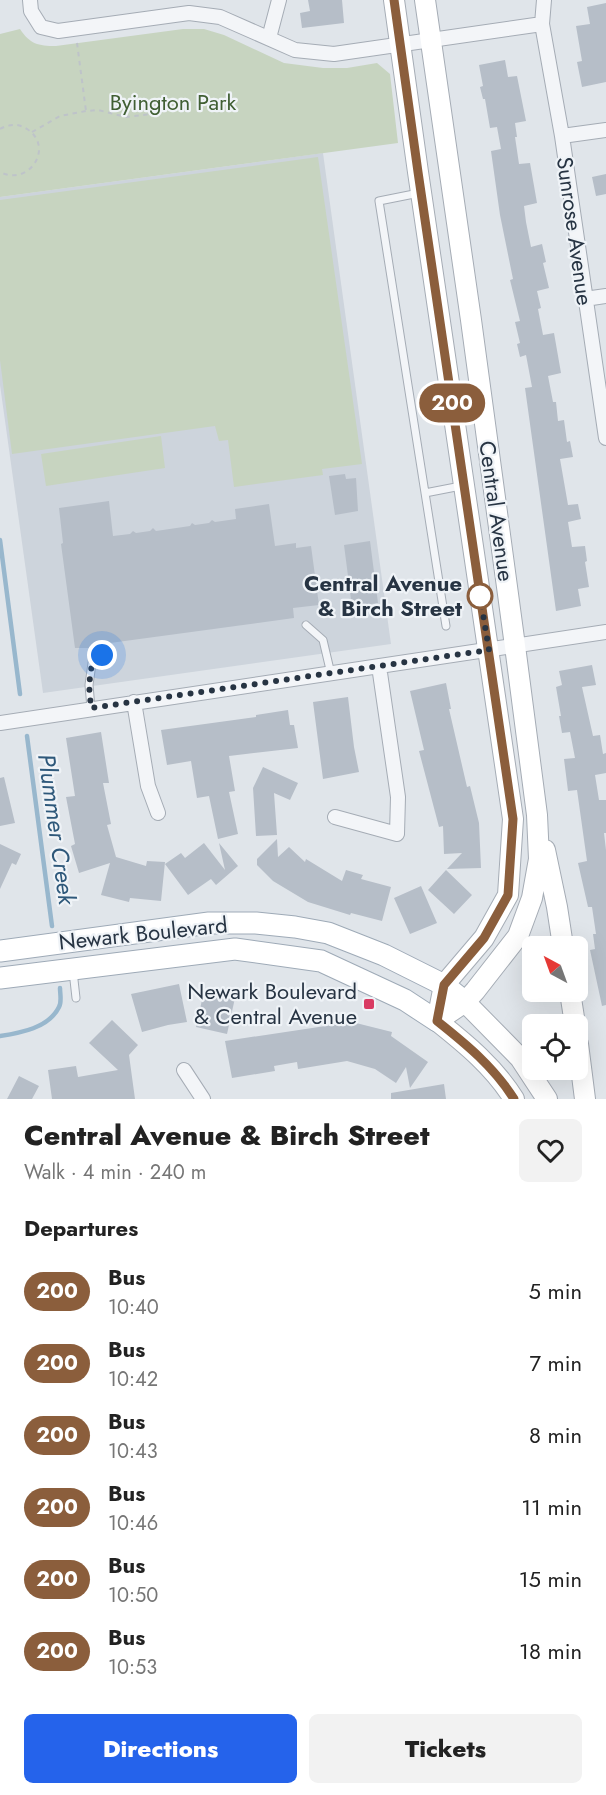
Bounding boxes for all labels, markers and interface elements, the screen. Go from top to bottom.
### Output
park label: Byington Park [110,86,237,118]
street label: Sunrose Avenue [549,155,601,307]
line badge: 200 [418,384,486,422]
text: 200 [431,388,473,418]
street label: Central Avenue [471,439,523,583]
place label: Central Avenue & Birch Street [304,567,462,624]
marker: Central Avenue & Birch Street [467,583,493,609]
your location [87,640,117,670]
water label: Plummer Creek [29,751,85,908]
street label: Newark Boulevard [57,908,229,958]
north arrow [522,936,588,1002]
map controls [522,936,588,1080]
place label: Newark Boulevard & Central Avenue [187,975,357,1032]
marker: Newark Boulevard & Central Avenue [362,997,376,1011]
button: locate [522,1014,588,1080]
text: Central Avenue & Birch Street [24,1115,429,1156]
button: heart [519,1119,582,1182]
text: Walk · 4 min · 240 m [24,1158,206,1187]
text: Departures [24,1212,138,1244]
text: Bus [108,1261,145,1293]
text: 5 min [529,1275,582,1307]
text: 200 [36,1276,78,1306]
text: 10:40 [108,1293,159,1322]
text: Bus [108,1333,145,1365]
text: 7 min [529,1347,582,1379]
text: 200 [36,1348,78,1378]
text: 10:42 [108,1365,158,1394]
text: Bus [108,1405,145,1437]
text: 8 min [529,1419,582,1451]
text: 200 [36,1420,78,1450]
text: 10:43 [108,1437,158,1466]
text: Bus [108,1477,145,1509]
text: 11 min [521,1491,582,1523]
text: 200 [36,1492,78,1522]
text: 10:46 [108,1509,158,1538]
text: Bus [108,1549,145,1581]
text: 15 min [519,1563,582,1595]
text: 200 [36,1564,78,1594]
text: 10:50 [108,1581,158,1610]
text: Bus [108,1621,145,1653]
text: 18 min [519,1635,582,1667]
text: 200 [36,1636,78,1666]
text: 10:53 [108,1653,157,1682]
button: Directions [24,1714,297,1783]
button: Tickets [309,1714,582,1783]

